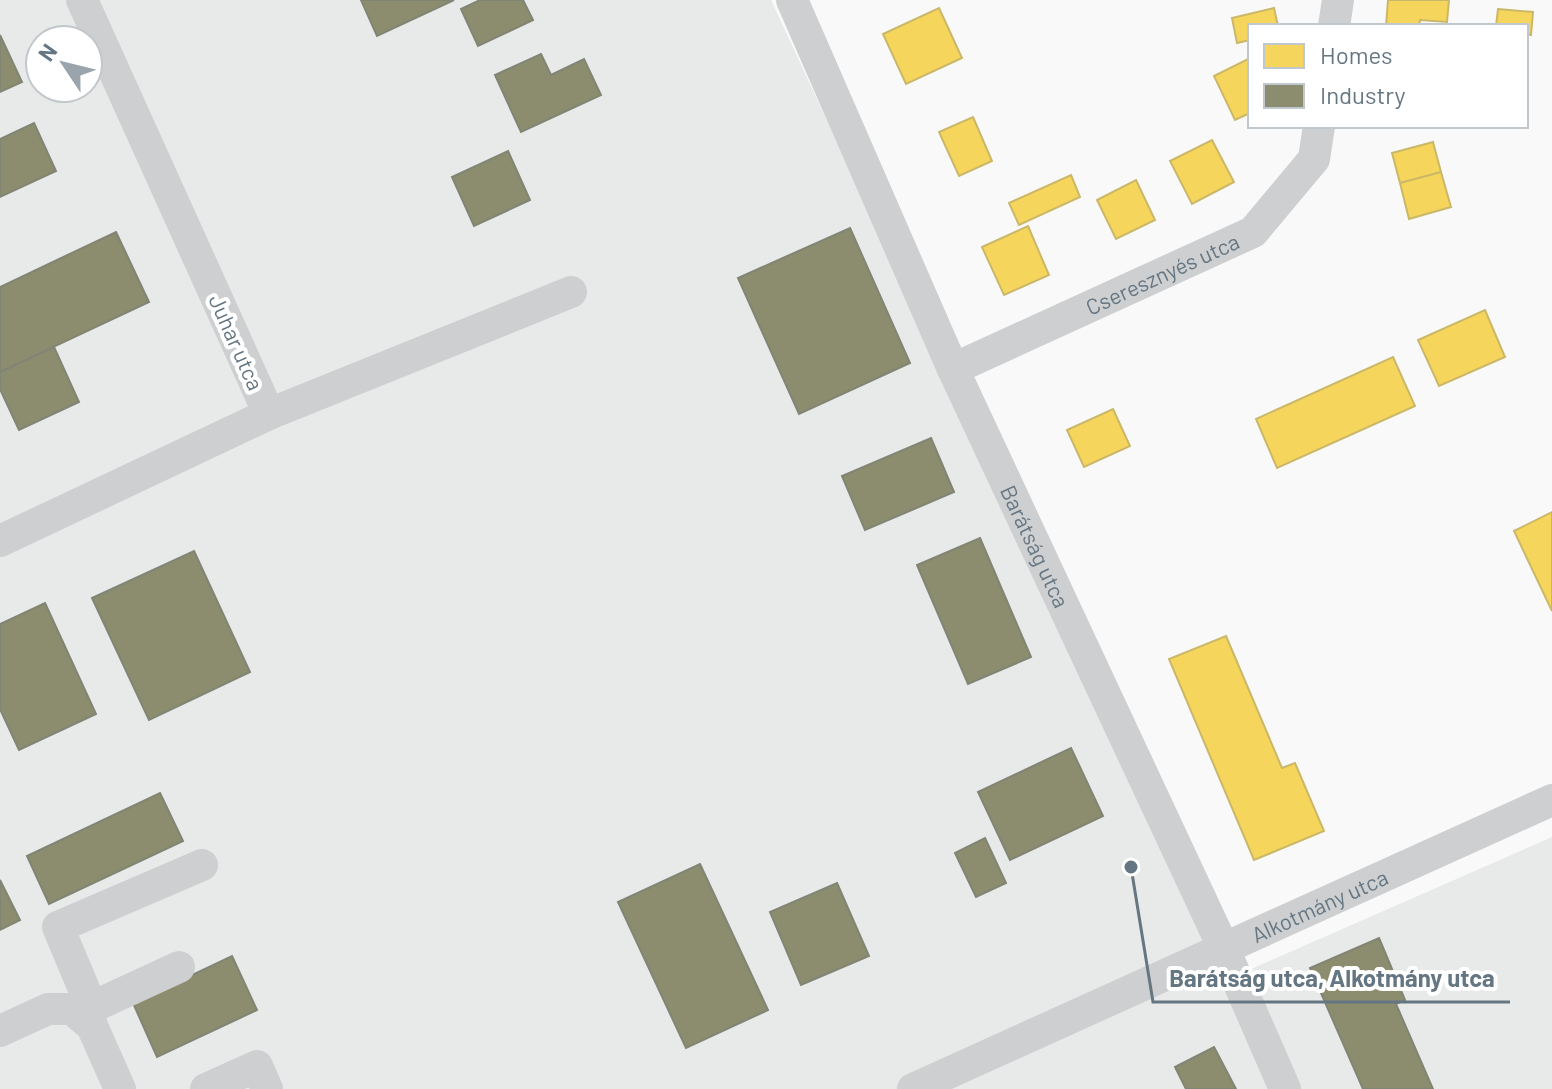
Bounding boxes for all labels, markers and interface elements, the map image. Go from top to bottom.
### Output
north arrow [24,24,104,104]
legend [1248,24,1528,128]
text: N [32,39,62,65]
text: Homes [1320,40,1393,69]
text: Industry [1320,80,1406,109]
street label: Cseresznyés utca [1081,227,1243,320]
street label: Juhar utca [204,290,270,394]
street label: Barátság utca [996,481,1076,611]
street label: Alkotmány utca [1247,863,1392,947]
callout: Barátság utca, Alkotmány utca [1153,954,1510,1002]
text: Barátság utca, Alkotmány utca [1169,963,1495,992]

